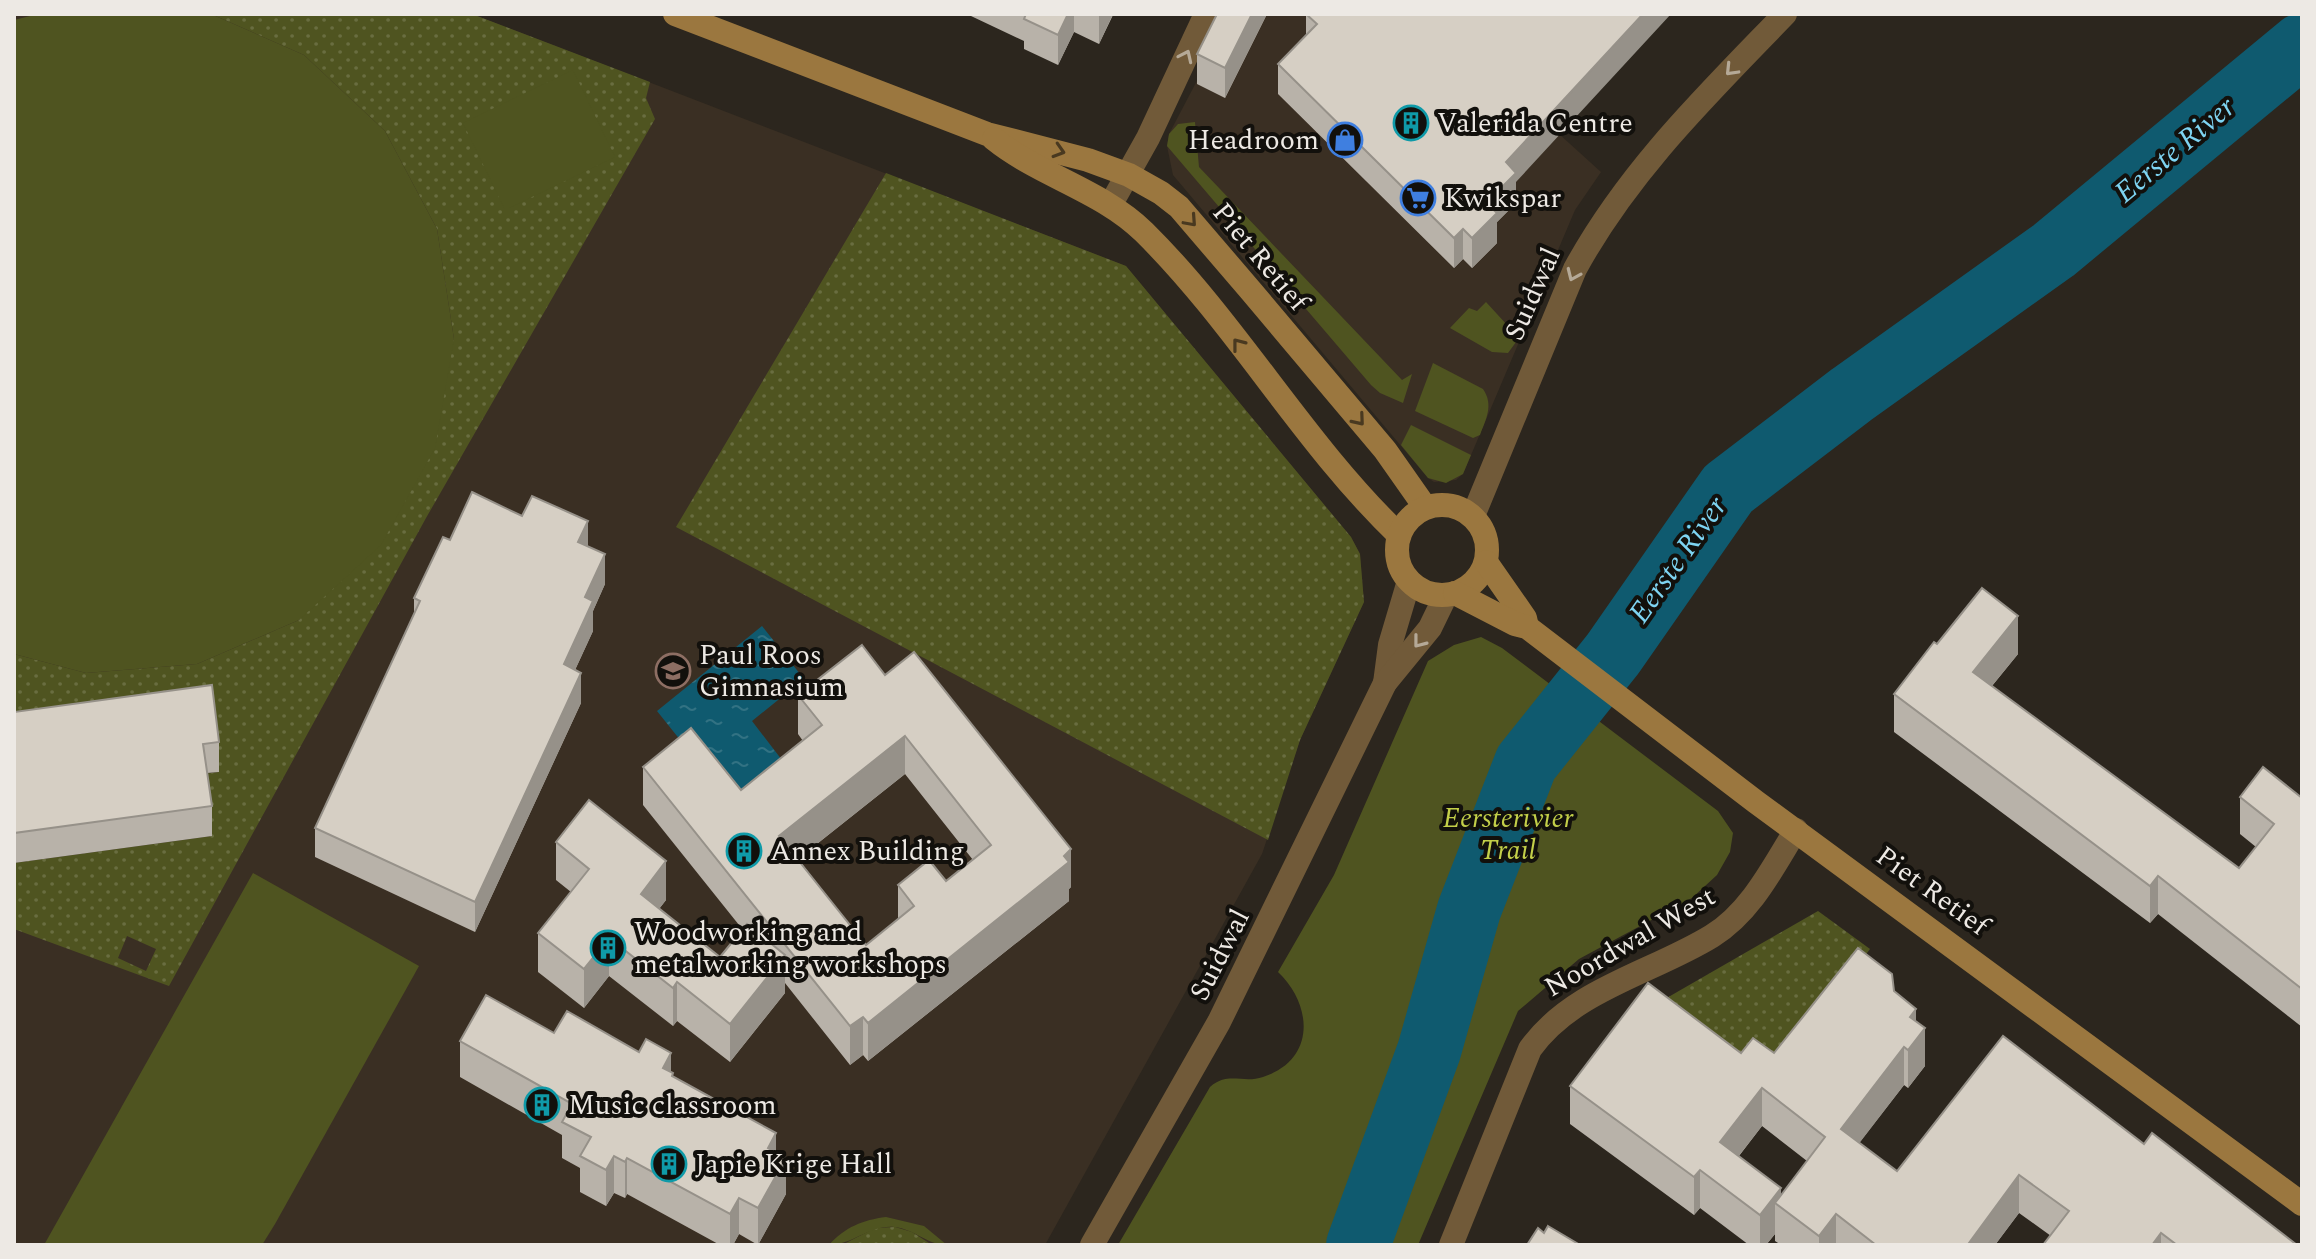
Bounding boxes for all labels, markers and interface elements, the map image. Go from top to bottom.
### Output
one-way arrow [1176,50,1192,64]
one-way arrow [1726,61,1740,75]
water label: Eerste River [2104,85,2246,215]
place label: Valerida Centre [1437,102,1633,145]
building icon: Valerida Centre [1392,104,1430,142]
place label: Headroom [1188,119,1319,162]
shop icon: Headroom [1326,121,1364,159]
one-way arrow [1052,142,1065,158]
place label: Kwikspar [1444,177,1561,220]
supermarket icon: Kwikspar [1399,179,1437,217]
street label: Piet Retief [1201,193,1320,323]
one-way arrow [1181,212,1196,227]
street label: Suidwal [1493,241,1573,347]
one-way arrow [1567,267,1583,281]
one-way arrow [1234,338,1248,353]
one-way arrow [1349,410,1364,425]
water label: Eerste River [1617,486,1739,633]
one-way arrow [1415,633,1429,648]
place label: Paul Roos Gimnasium [699,634,844,709]
school or university icon: Paul Roos Gimnasium [654,652,692,690]
park label: Eersterivier Trail [1443,797,1574,872]
place label: Annex Building [770,830,965,873]
building icon: Annex Building [725,832,763,870]
street label: Piet Retief [1866,835,2000,948]
street label: Noordwal West [1536,875,1724,1009]
street label: Suidwal [1179,902,1261,1008]
place label: Woodworking and metalworking workshops [634,911,947,986]
building icon: Woodworking and metalworking workshops [589,929,627,967]
place label: Music classroom [568,1084,777,1127]
building icon: Music classroom [523,1086,561,1124]
place label: Japie Krige Hall [695,1143,892,1186]
building icon: Japie Krige Hall [650,1145,688,1183]

